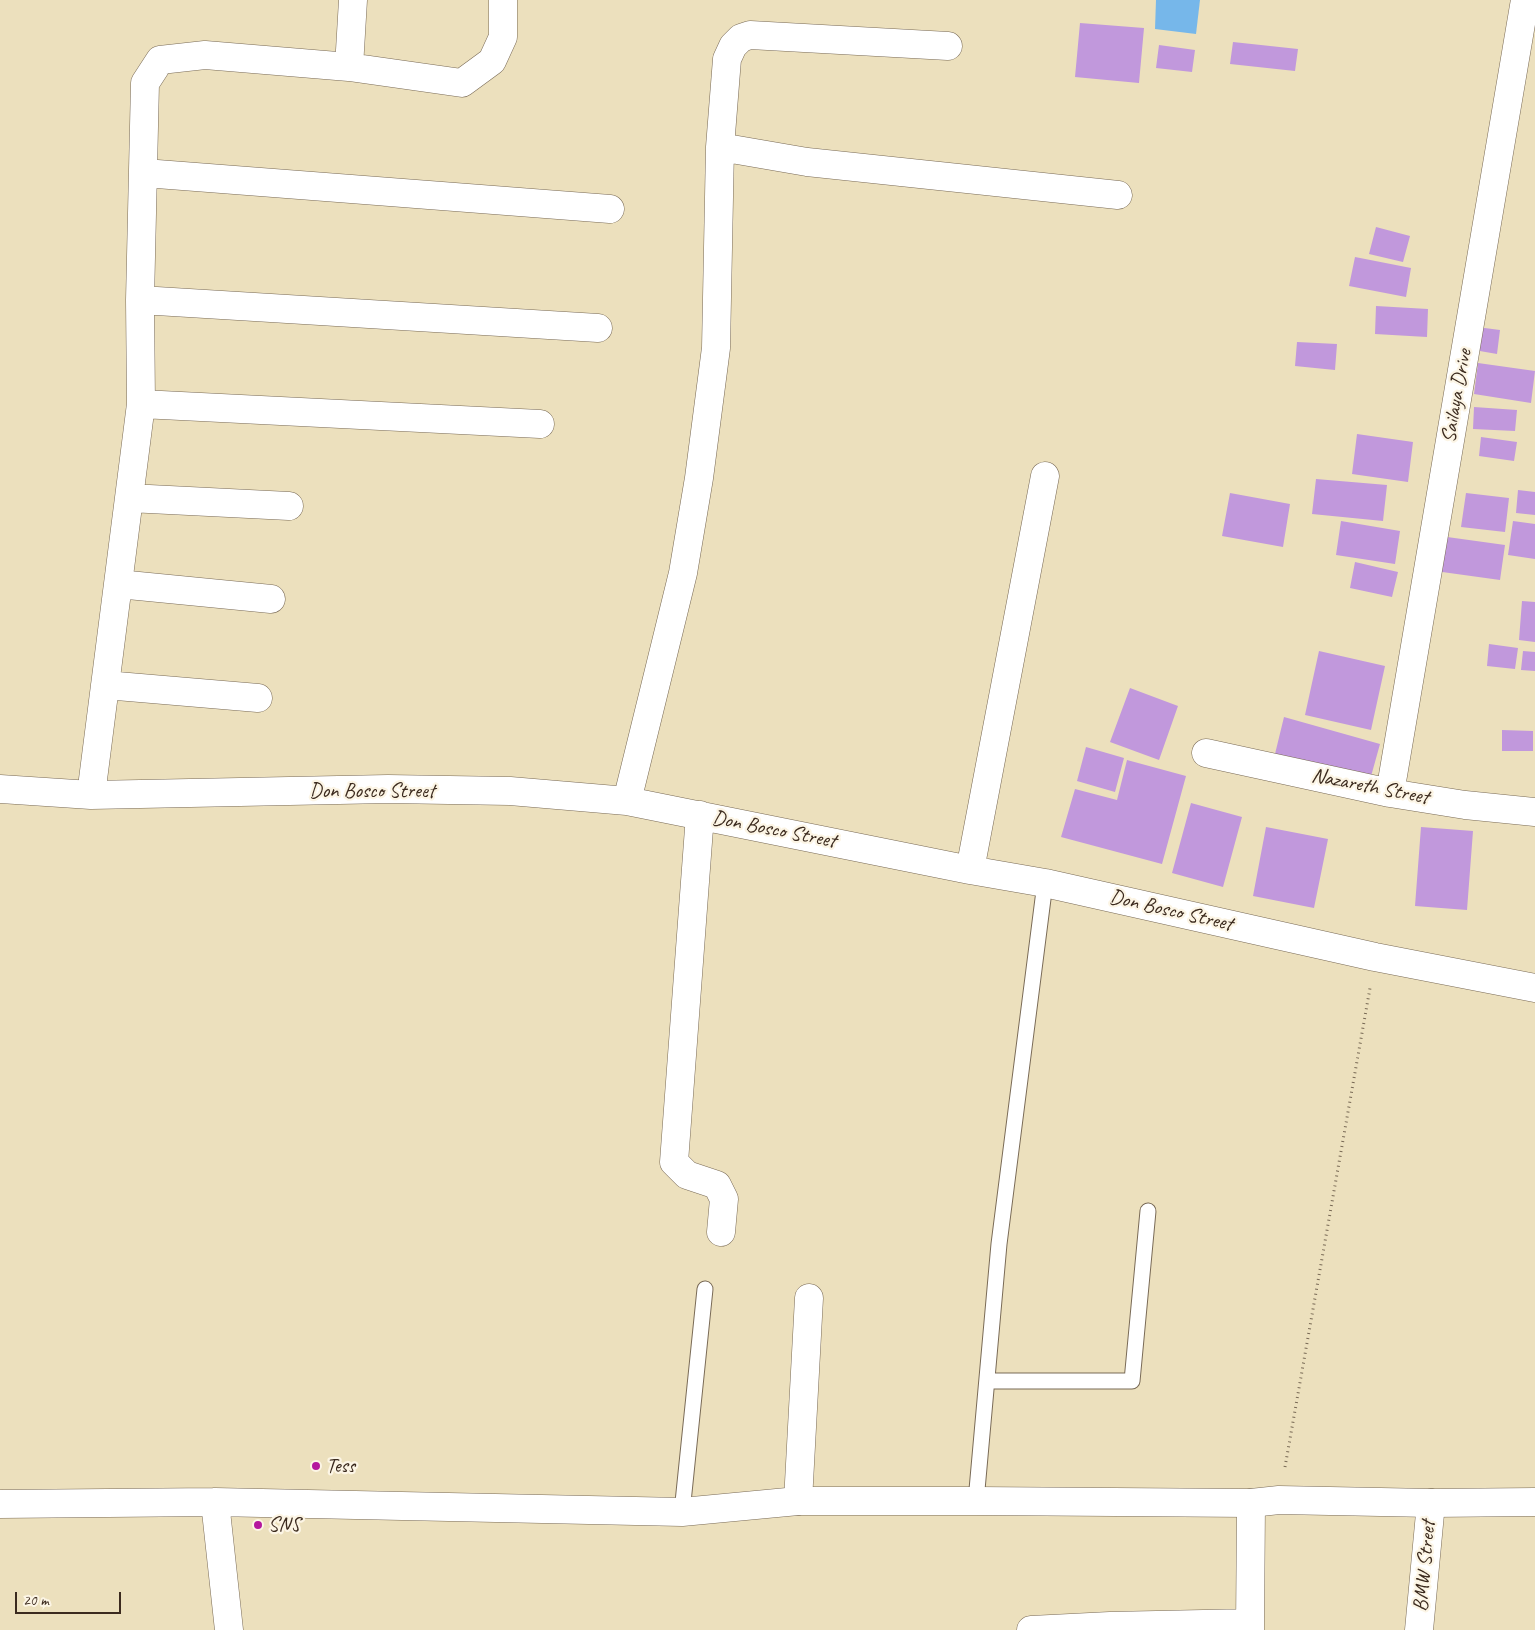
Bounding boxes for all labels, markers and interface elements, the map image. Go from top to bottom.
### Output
street label: Sailaya Drive [1436,347,1478,445]
street label: Nazareth Street [1309,763,1431,811]
street label: Don Bosco Street [309,778,435,804]
street label: Don Bosco Street [710,806,838,854]
street label: Don Bosco Street [1107,885,1235,937]
place label: Tess [326,1453,355,1479]
marker: Tess [310,1460,322,1472]
place label: SNS [268,1512,300,1538]
marker: SNS [252,1519,264,1531]
street label: BMW Street [1408,1520,1442,1612]
scale bar [18,1582,124,1614]
text: 20 m [23,1591,49,1610]

